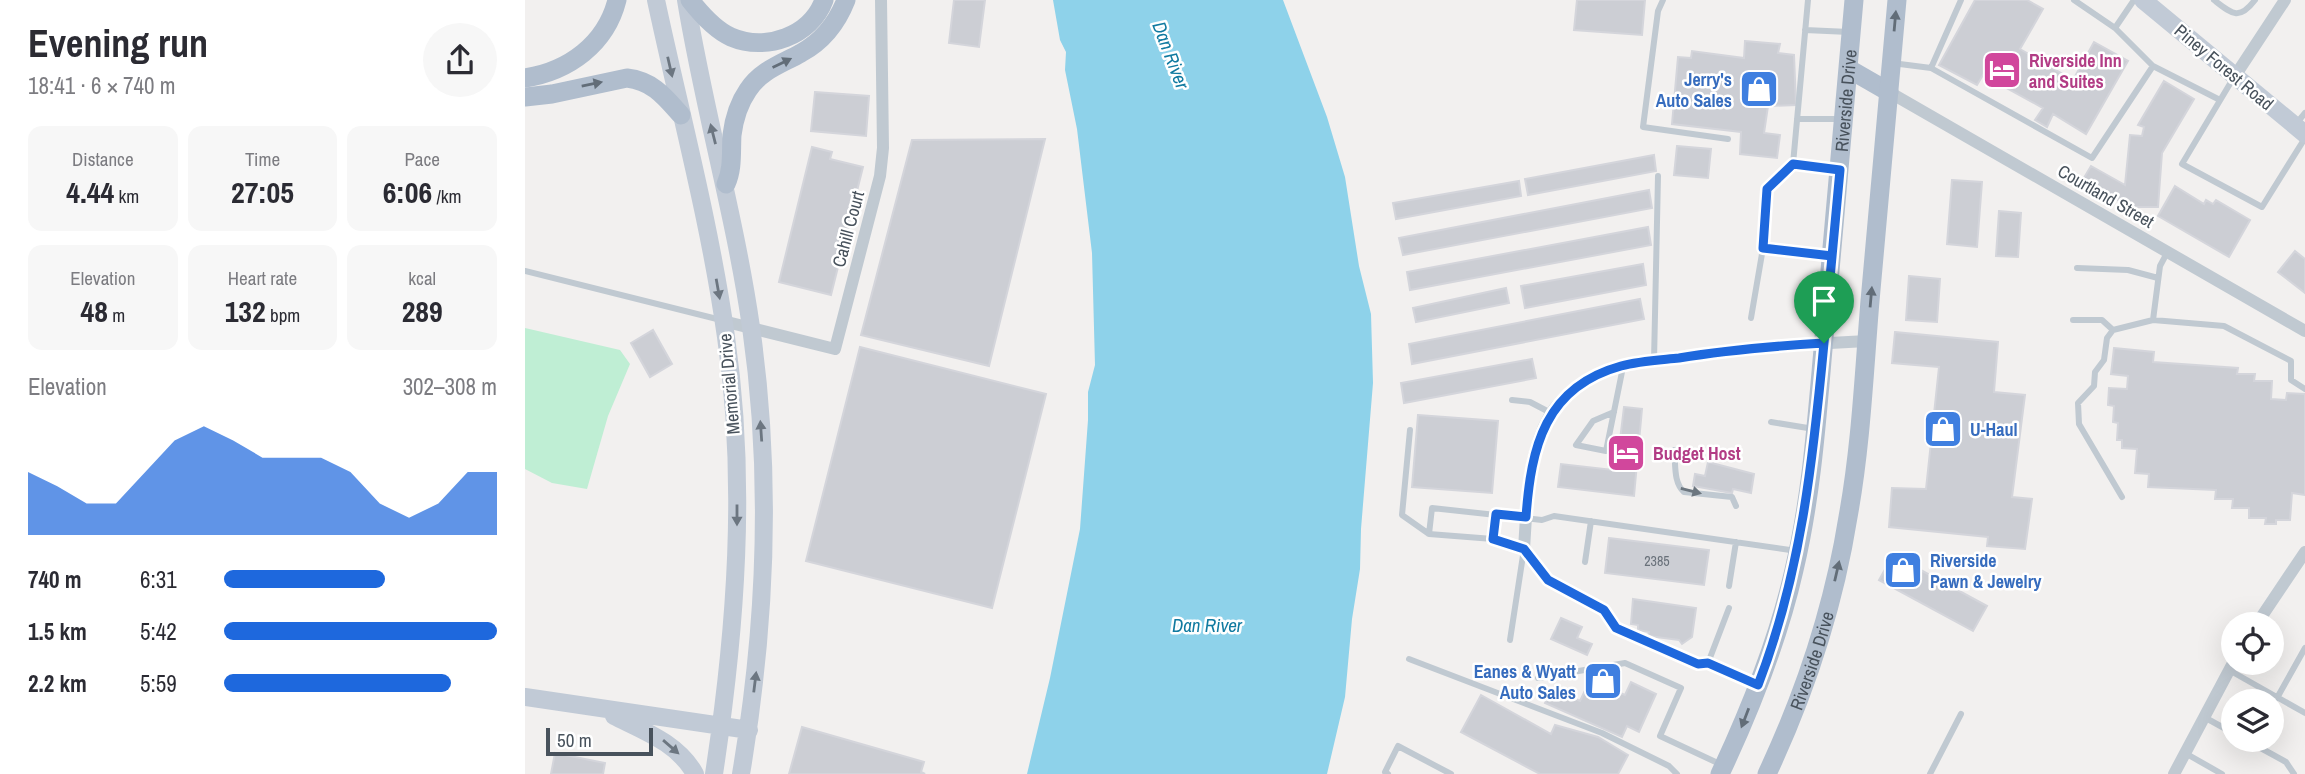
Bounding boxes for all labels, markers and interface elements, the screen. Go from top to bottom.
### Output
one-way arrow [1890,10,1901,32]
text: Evening run [28,18,208,69]
water label: Dan River [1146,18,1196,93]
street label: Piney Forest Road [2169,18,2279,116]
button: share [423,23,497,97]
street label: Riverside Drive [1828,48,1862,153]
place label: Riverside Inn and Suites [2029,48,2122,94]
hotel icon: Riverside Inn and Suites [1981,49,2023,91]
one-way arrow [665,56,676,78]
one-way arrow [772,57,792,69]
place label: Jerry's Auto Sales [1656,67,1732,113]
shop icon: Jerry's Auto Sales [1738,68,1780,110]
text: 18:41 · 6 × 740 m [28,70,175,101]
one-way arrow [581,79,603,90]
one-way arrow [707,123,718,145]
text: Distance [72,146,134,172]
text: Time [245,146,280,172]
text: Pace [404,146,440,172]
street label: Courtland Street [2053,158,2159,234]
text: 4.44 [66,172,114,212]
text: 27:05 [231,172,294,212]
text: 6:06 [383,172,432,212]
text: km [114,183,139,209]
text: /km [432,183,462,209]
street label: Cahill Court [826,188,870,270]
text: Elevation [70,265,135,291]
text: Heart rate [228,265,297,291]
text: kcal [408,265,436,291]
pin [1794,271,1854,343]
one-way arrow [713,278,724,300]
icon: arrive [1805,282,1843,320]
one-way arrow [1866,286,1877,308]
text: 48 [80,291,108,331]
text: 132 [225,291,266,331]
text: 289 [402,291,443,331]
text: m [108,302,125,328]
text: bpm [266,302,300,328]
street label: Memorial Drive [712,333,746,435]
text: Elevation [28,371,107,402]
text: 302–308 m [403,371,497,402]
shop icon: U-Haul [1922,408,1964,450]
place label: U-Haul [1970,417,2018,442]
one-way arrow [755,419,766,441]
hotel icon: Budget Host [1605,432,1647,474]
place label: Budget Host [1653,441,1741,466]
one-way arrow [1680,486,1702,497]
one-way arrow [731,505,743,527]
place label: Riverside Pawn & Jewelry [1930,548,2042,594]
shop icon: Riverside Pawn & Jewelry [1882,549,1924,591]
house number: 2385 [1644,552,1670,570]
one-way arrow [1832,560,1843,582]
text: 740 m [28,564,81,595]
text: 6:31 [140,564,177,595]
street label: Riverside Drive [1783,608,1839,714]
water label: Dan River [1172,612,1243,638]
map controls [2221,612,2284,752]
button: locate [2221,612,2284,675]
text: 1.5 km [28,616,87,647]
text: 5:42 [140,616,177,647]
place label: Eanes & Wyatt Auto Sales [1474,659,1576,705]
shop icon: Eanes & Wyatt Auto Sales [1582,660,1624,702]
text: 2.2 km [28,668,87,699]
text: 5:59 [140,668,177,699]
one-way arrow [750,671,761,693]
button: layers [2221,689,2284,752]
one-way arrow [1740,708,1751,729]
scale bar [546,725,653,757]
text: 50 m [557,727,592,753]
one-way arrow [662,739,679,754]

